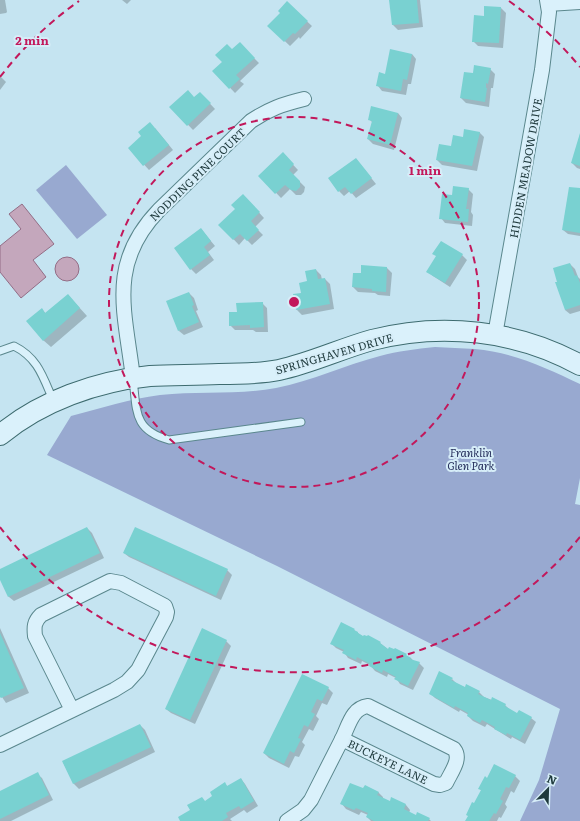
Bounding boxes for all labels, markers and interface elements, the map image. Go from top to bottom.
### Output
text: 2 min [15,31,49,49]
street label: HIDDEN MEADOW DRIVE [505,97,545,239]
street label: NODDING PINE COURT [145,124,249,224]
text: 1 min [409,161,442,179]
centre of rings [287,295,301,309]
street label: SPRINGHAVEN DRIVE [273,329,395,377]
park label: Franklin Glen Park [447,444,495,473]
street label: BUCKEYE LANE [345,735,431,787]
north arrow [528,769,568,809]
text: N [545,770,560,788]

